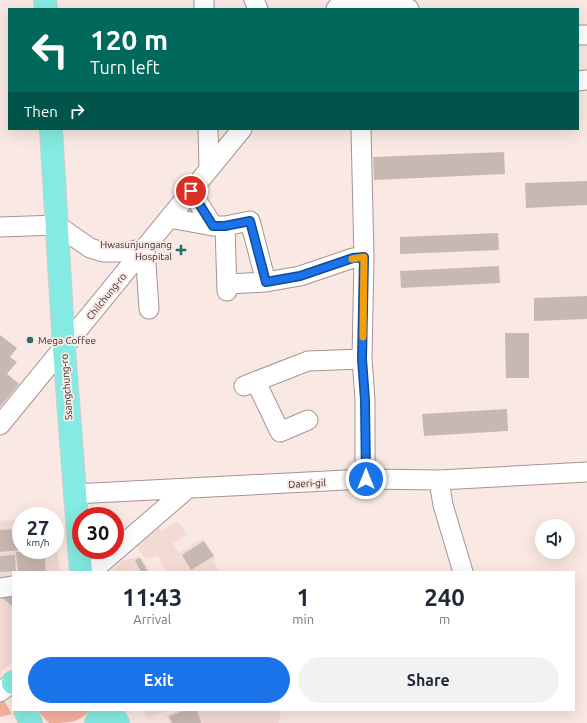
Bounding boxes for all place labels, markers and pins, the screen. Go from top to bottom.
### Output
pin [174,174,208,208]
place label: Hwasunjungang Hospital [100,239,172,262]
marker: Hwasunjungang Hospital [175,244,187,256]
marker: Mega Coffee [25,335,35,345]
place label: Mega Coffee [38,335,96,346]

